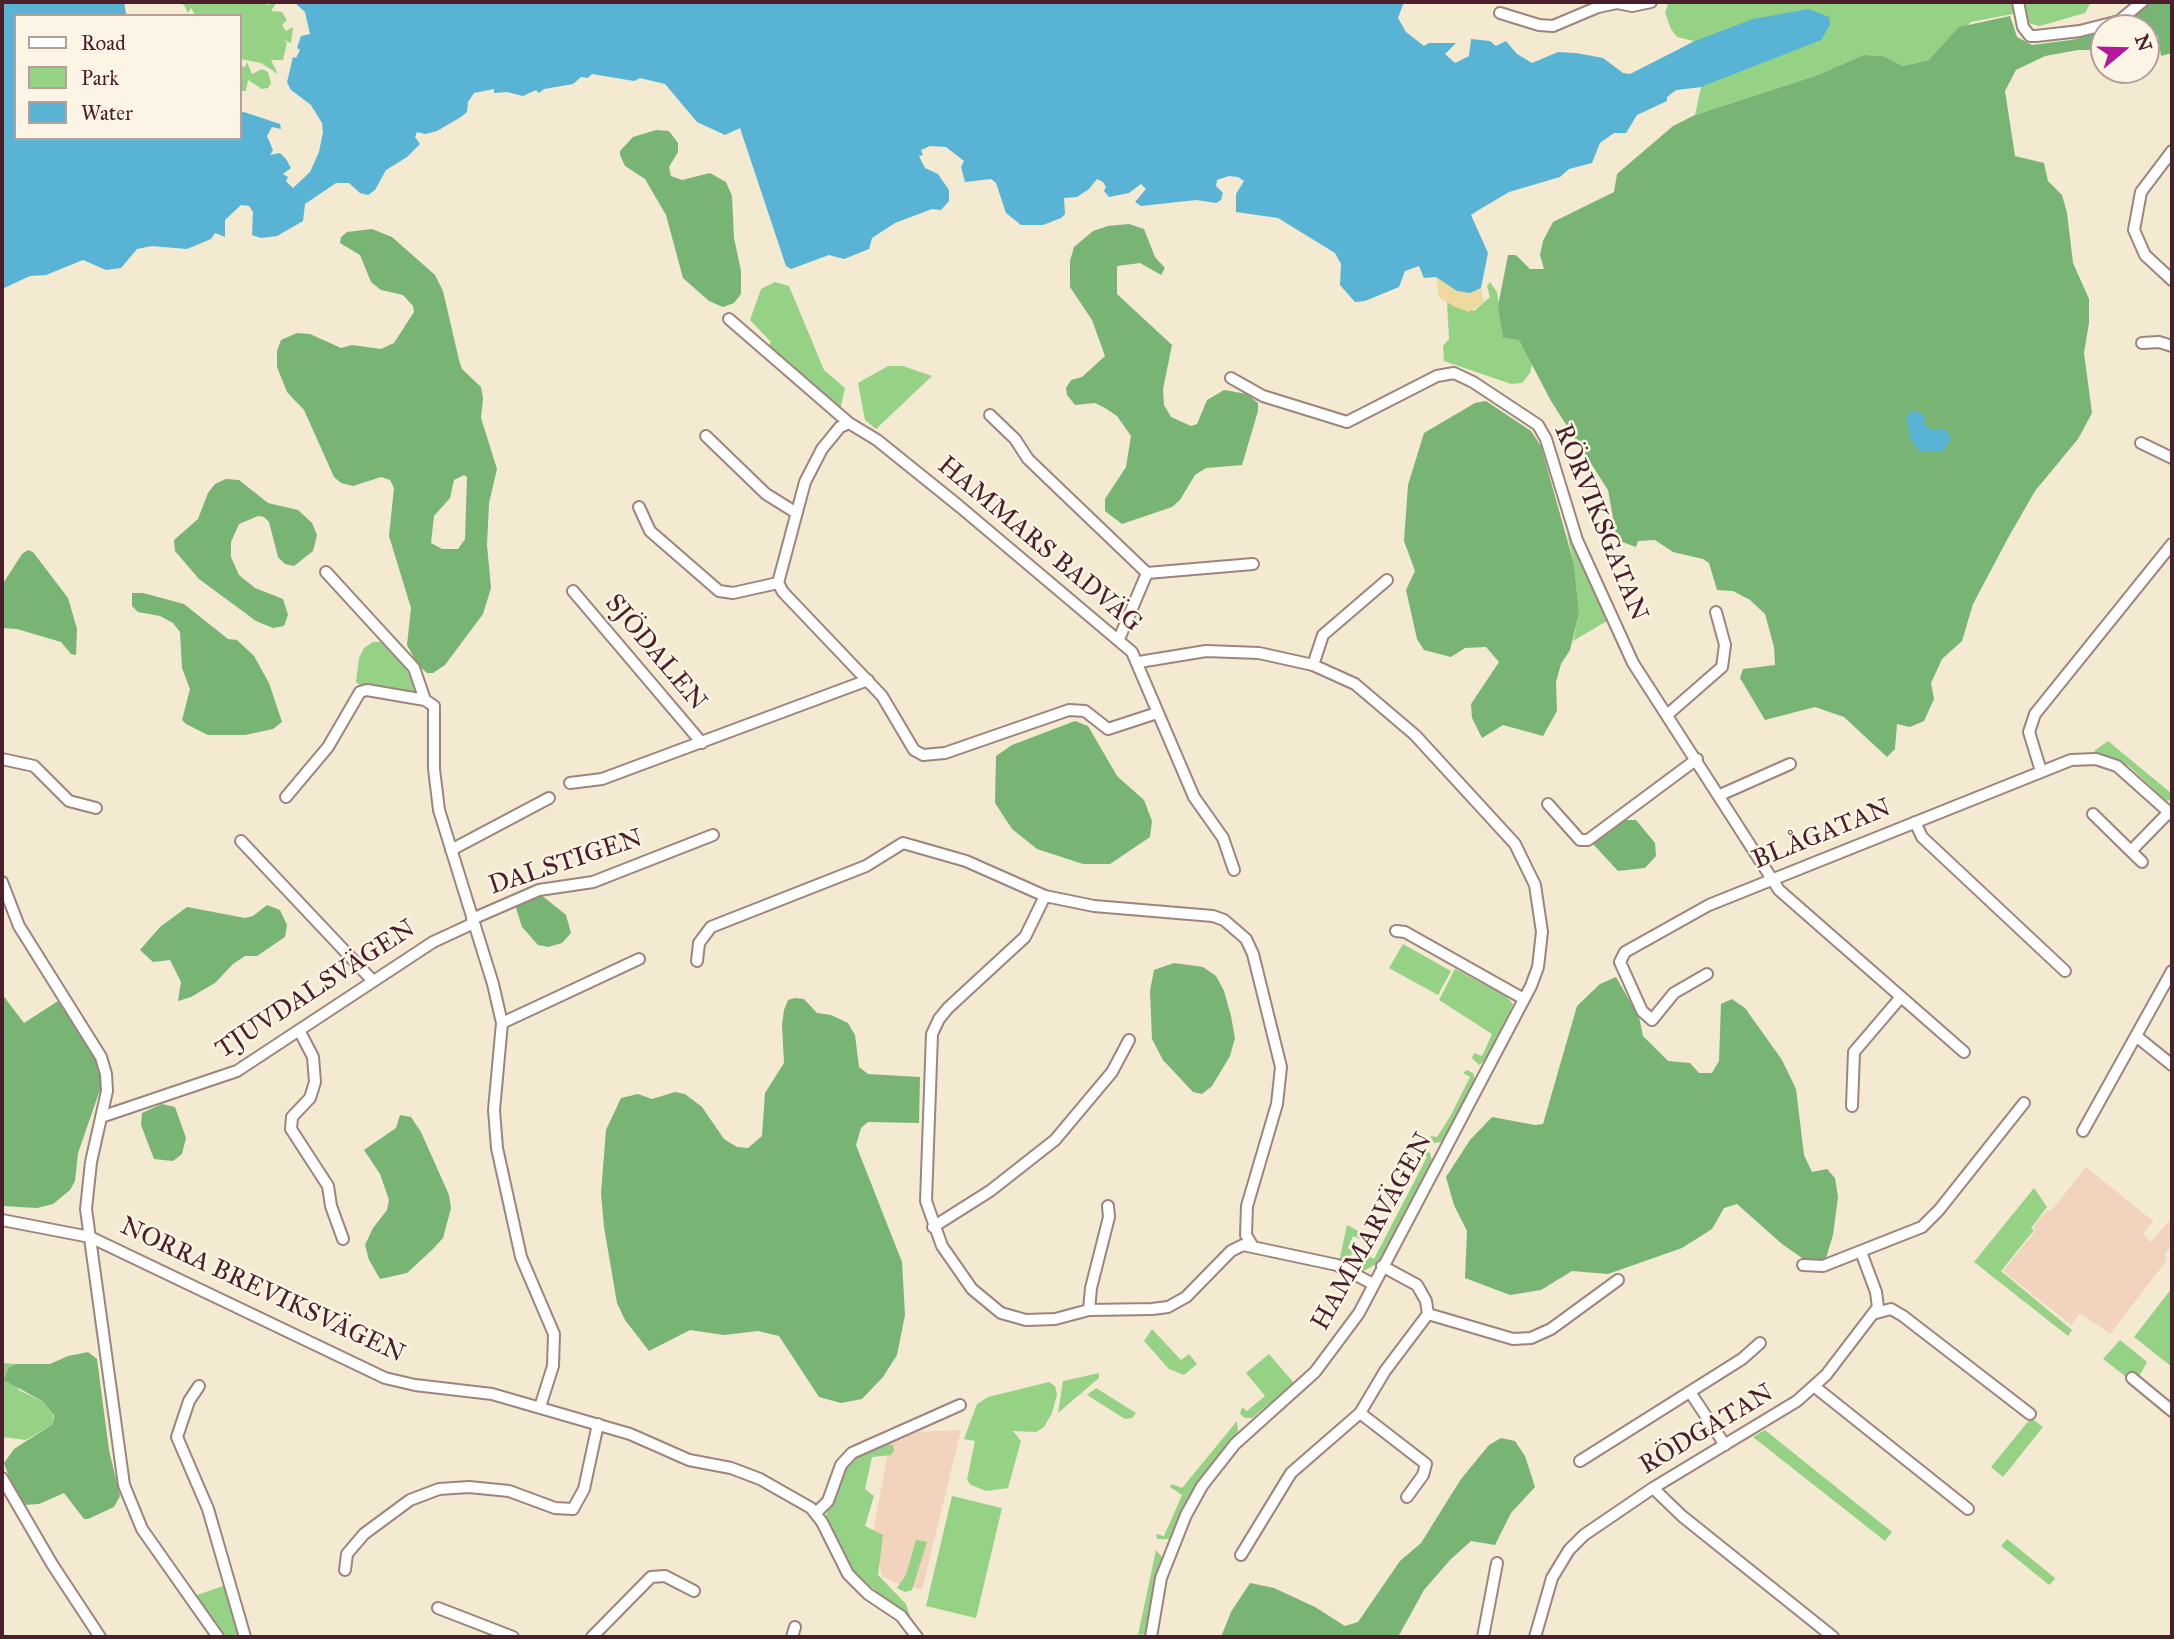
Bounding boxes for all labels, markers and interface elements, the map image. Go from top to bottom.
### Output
legend [14,14,242,140]
north arrow [2090,14,2160,84]
text: Road [81,30,126,56]
text: N [2130,31,2157,54]
text: Park [81,65,119,91]
text: Water [81,100,133,126]
street label: RÖRVIKSGATAN [1546,420,1654,626]
street label: HAMMARS BADVÄG [931,450,1147,640]
street label: SJÖDALEN [597,589,713,717]
street label: BLÅGATAN [1748,793,1896,877]
street label: DALSTIGEN [485,823,647,903]
street label: TJUVDALSVÄGEN [210,914,422,1066]
street label: HAMMARVÄGEN [1306,1128,1440,1336]
street label: NORRA BREVIKSVÄGEN [115,1211,409,1371]
street label: RÖDGATAN [1634,1378,1780,1482]

